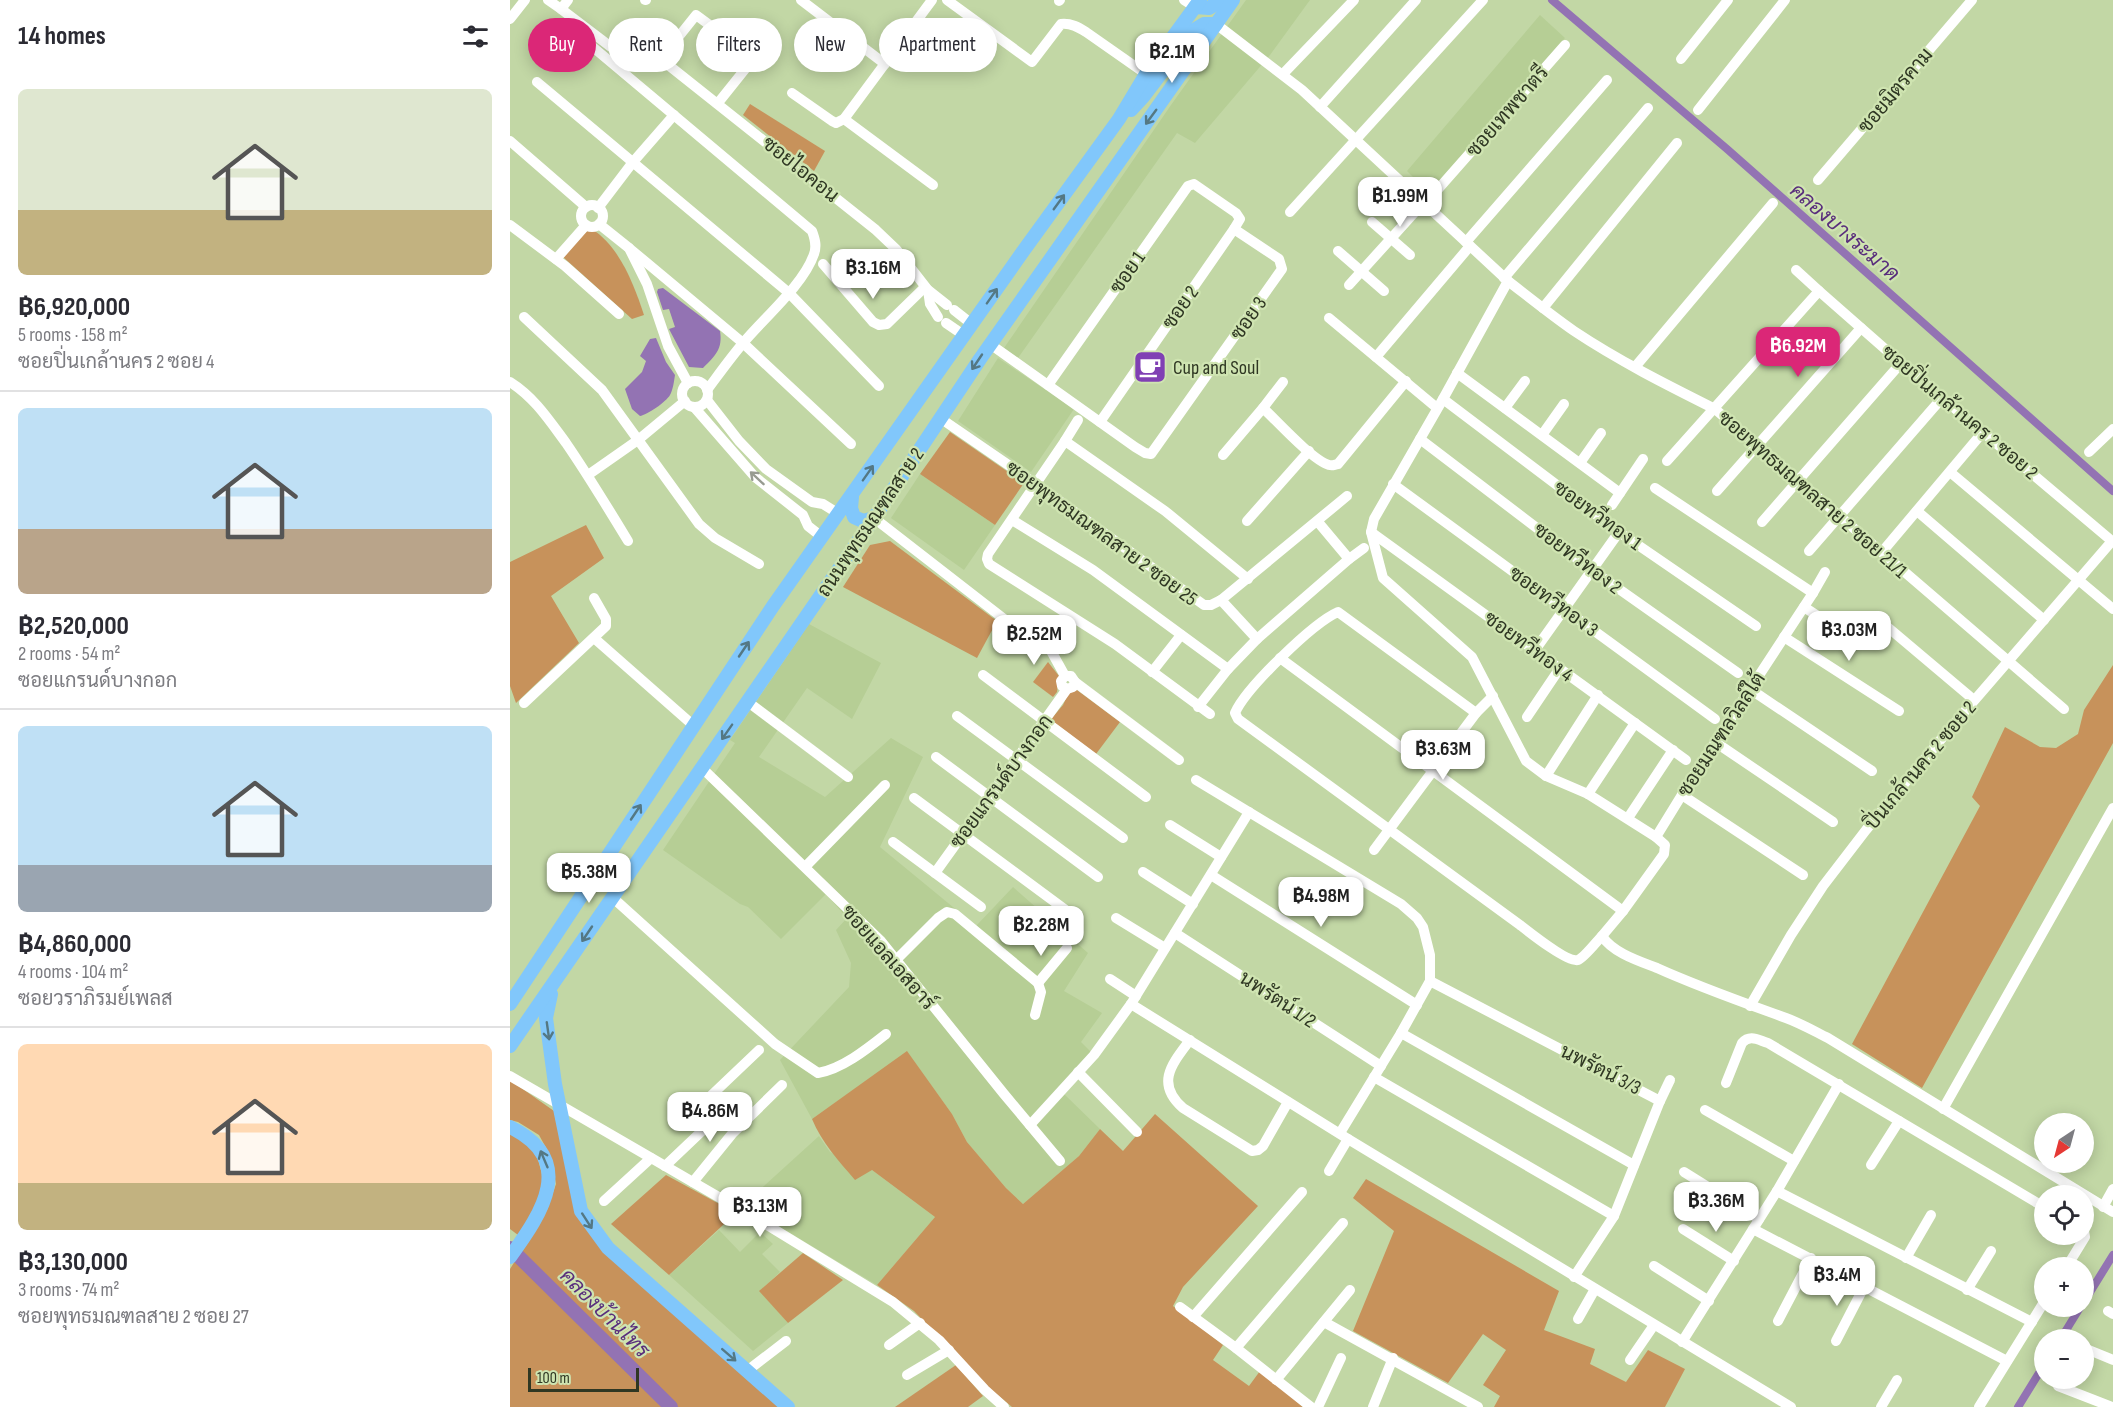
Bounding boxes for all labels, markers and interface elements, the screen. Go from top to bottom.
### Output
chip: Buy [528,18,596,72]
chip: Rent [608,18,684,72]
chip: Filters [696,18,782,72]
chip: New [794,18,867,72]
chip: Apartment [879,18,997,72]
icon: filters [459,20,492,53]
text: 14 homes [18,21,106,52]
pin: ฿2.1M [1130,33,1214,84]
text: ฿2.1M [1149,40,1195,64]
street label: ซอยมิตรคาม [1852,43,1938,138]
street label: ซอยเทพชาตรี [1460,60,1554,162]
one-way arrow [1145,108,1157,124]
icon: home [201,128,309,236]
street label: ซอยไอคอน [757,130,845,208]
pin: ฿1.99M [1351,177,1449,228]
water label: คลองบางระมาด [1785,178,1905,287]
text: ฿1.99M [1372,184,1428,208]
one-way arrow [1053,195,1065,211]
street label: ซอย 1 [1105,247,1151,298]
pin: ฿3.16M [824,249,922,300]
text: ฿3.16M [845,256,901,280]
street label: ซอย 2 [1158,281,1204,334]
one-way arrow [986,289,998,305]
text: ฿6,920,000 [18,292,130,323]
street label: ซอย 3 [1225,292,1272,345]
text: 5 rooms · 158 m² [18,323,128,347]
pin: ฿6.92M [1749,327,1847,378]
text: ฿6.92M [1770,334,1826,358]
street label: ซอยปิ่นเกล้านคร 2 ซอย 2 [1876,337,2046,485]
cafe icon: Cup and Soul [1132,349,1168,385]
text: ซอยปิ่นเกล้านคร 2 ซอย 4 [18,350,214,374]
one-way arrow [971,353,983,370]
place label: Cup and Soul [1173,356,1259,380]
street label: ซอยพุทธมณฑลสาย 2 ซอย 21/1 [1712,406,1912,584]
street label: ถนนพุทธมณฑลสาย 2 [812,444,930,602]
icon: home [201,447,309,555]
street label: ซอยพุทธมณฑลสาย 2 ซอย 25 [1000,456,1202,612]
one-way arrow [862,466,874,482]
one-way arrow [750,471,765,485]
street label: ซอยทวีทอง 1 [1549,474,1647,556]
street label: ซอยทวีทอง 2 [1529,516,1627,600]
street label: ซอยทวีทอง 3 [1504,560,1604,642]
street label: ซอยทวีทอง 4 [1479,605,1579,687]
text: ฿2,520,000 [18,611,129,642]
pin: ฿3.03M [1800,611,1898,662]
pin: ฿2.52M [985,615,1083,666]
text: ฿3.03M [1821,618,1877,642]
text: ฿2.52M [1006,622,1062,646]
one-way arrow [737,641,750,658]
text: 2 rooms · 54 m² [18,642,120,666]
street label: ซอยมณฑลวิลล์ใต้ [1670,666,1771,801]
text: ซอยแกรนด์บางกอก [18,669,177,693]
street label: ปิ่นเกล้านคร 2 ซอย 2 [1855,693,1982,836]
street label: ซอยแกรนด์บางกอก [943,708,1058,853]
one-way arrow [721,724,733,740]
pin: ฿3.63M [1394,730,1492,781]
text: ฿3.63M [1415,737,1471,761]
icon: home [201,765,309,873]
one-way arrow [630,804,642,821]
pin: ฿5.38M [540,853,638,904]
text: ฿5.38M [561,860,617,884]
pin: ฿4.98M [1272,877,1370,928]
text: ฿4.98M [1292,884,1350,908]
street label: ซอยแอลเอสอาร์ [836,898,943,1015]
pin: ฿2.28M [992,906,1090,957]
text: ฿2.28M [1013,913,1069,937]
one-way arrow [581,926,593,942]
text: ฿4,860,000 [18,929,131,960]
text: 4 rooms · 104 m² [18,960,128,984]
street label: นพรัตน์ 1/2 [1235,964,1322,1033]
text: ซอยวราภิรมย์เพลส [18,987,173,1011]
one-way arrow [542,1021,553,1041]
street label: นพรัตน์ 3/3 [1556,1037,1646,1100]
icon: home [201,1083,309,1191]
pin: ฿4.86M [661,1092,759,1143]
text: ฿4.86M [681,1099,739,1123]
north arrow [2034,1113,2094,1173]
map controls [2034,1113,2094,1389]
one-way arrow [538,1151,549,1169]
pin: ฿3.36M [1667,1182,1765,1233]
button: locate [2034,1185,2094,1245]
pin: ฿3.13M [711,1187,809,1238]
text: ฿3.36M [1688,1189,1744,1213]
text: ฿3.13M [732,1194,788,1218]
one-way arrow [582,1212,594,1229]
text: ฿3,130,000 [18,1247,128,1278]
pin: ฿3.4M [1795,1256,1879,1307]
button: + [2034,1257,2094,1317]
water label: คลองบ้านไทร [555,1263,656,1364]
text: ฿3.4M [1813,1263,1861,1287]
text: 3 rooms · 74 m² [18,1278,120,1302]
text: ซอยพุทธมณฑลสาย 2 ซอย 27 [18,1305,249,1329]
button: − [2034,1329,2094,1389]
one-way arrow [721,1348,736,1362]
scale bar [528,1365,639,1392]
text: 100 m [537,1369,570,1388]

